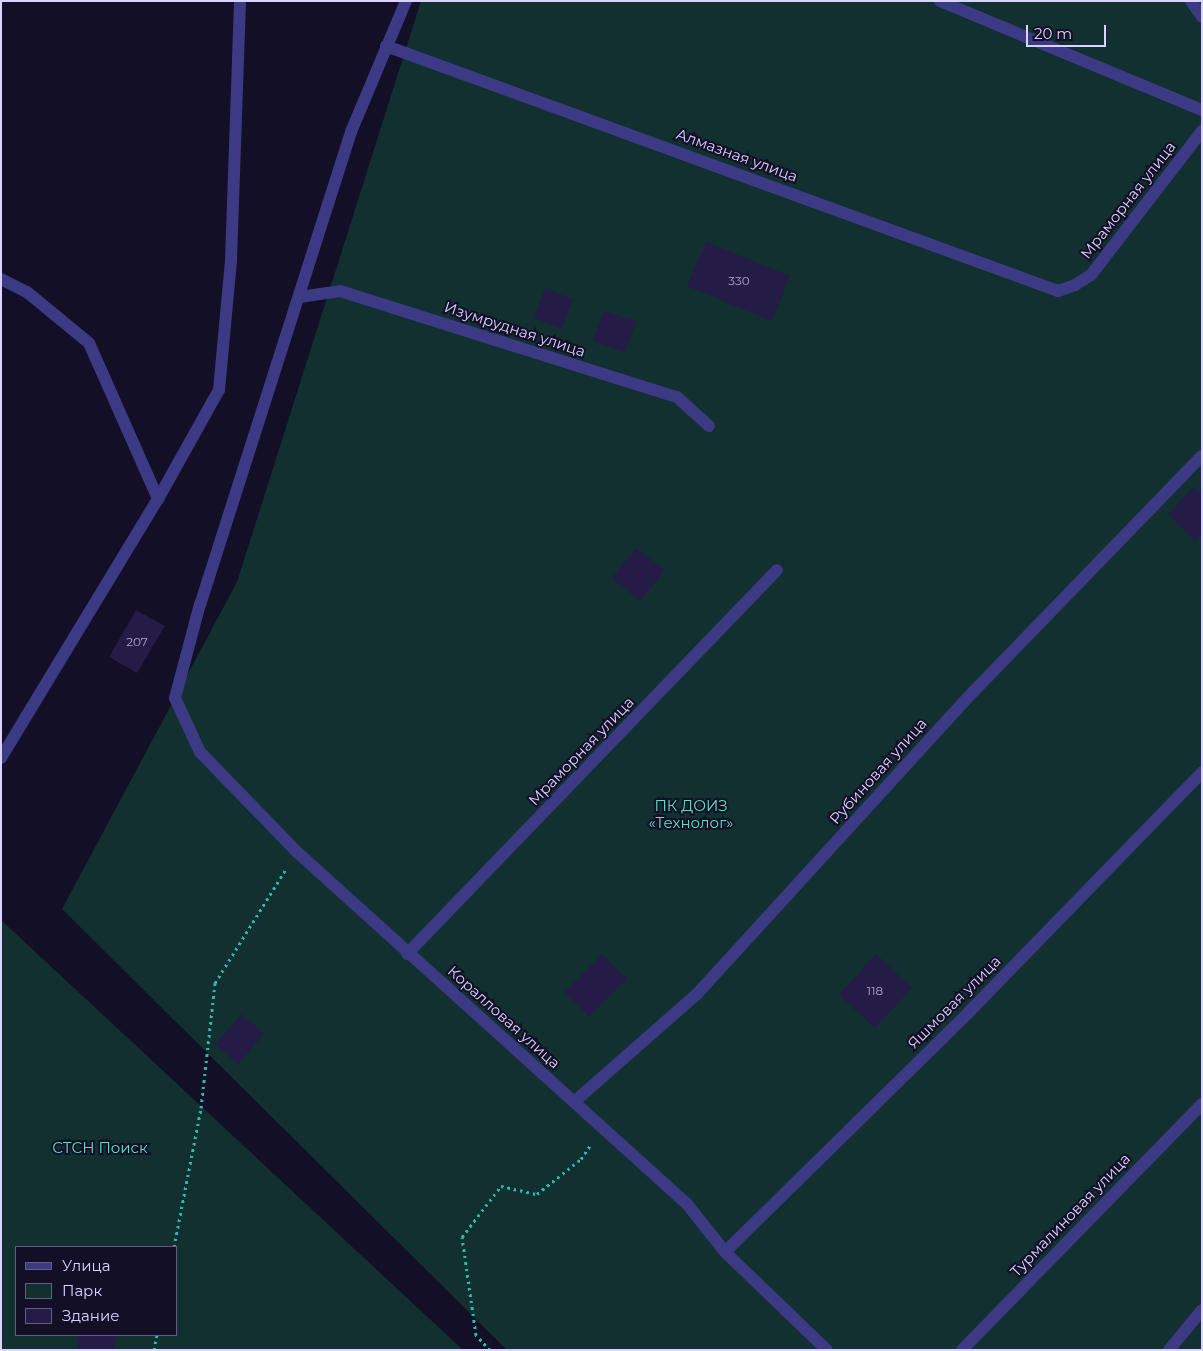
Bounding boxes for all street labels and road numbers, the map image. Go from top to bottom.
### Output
street label: Алмазная улица [674,125,800,185]
street label: Мраморная улица [1077,138,1179,262]
street label: Изумрудная улица [442,298,588,360]
street label: Мраморная улица [525,693,637,809]
street label: Рубиновая улица [826,714,930,828]
street label: Яшмовая улица [904,952,1004,1052]
street label: Коралловая улица [444,962,564,1072]
street label: Турмалиновая улица [1006,1149,1134,1281]

